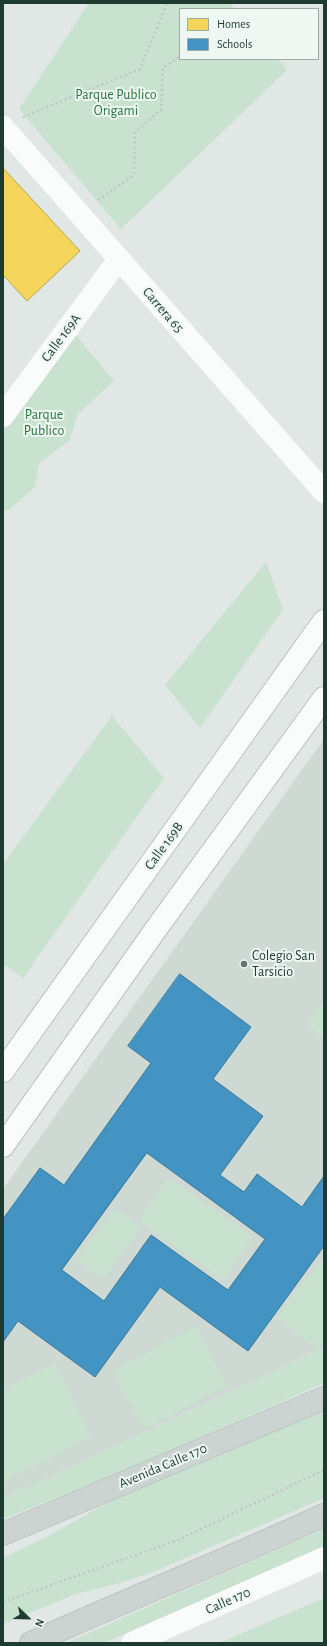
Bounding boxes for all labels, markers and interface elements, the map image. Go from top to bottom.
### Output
legend [179,8,319,60]
text: Homes [217,18,250,30]
text: Schools [217,38,252,50]
park label: Parque Publico Origami [75,87,157,120]
street label: Carrera 65 [139,284,187,336]
street label: Calle 169A [38,311,84,365]
park label: Parque Publico [24,407,64,440]
street label: Calle 169B [141,819,187,873]
place label: Colegio San Tarsicio [252,948,315,980]
marker: Colegio San Tarsicio [239,959,249,969]
street label: Avenida Calle 170 [116,1440,210,1492]
street label: Calle 170 [203,1584,253,1618]
north arrow [8,1598,48,1638]
text: N [33,1617,46,1629]

